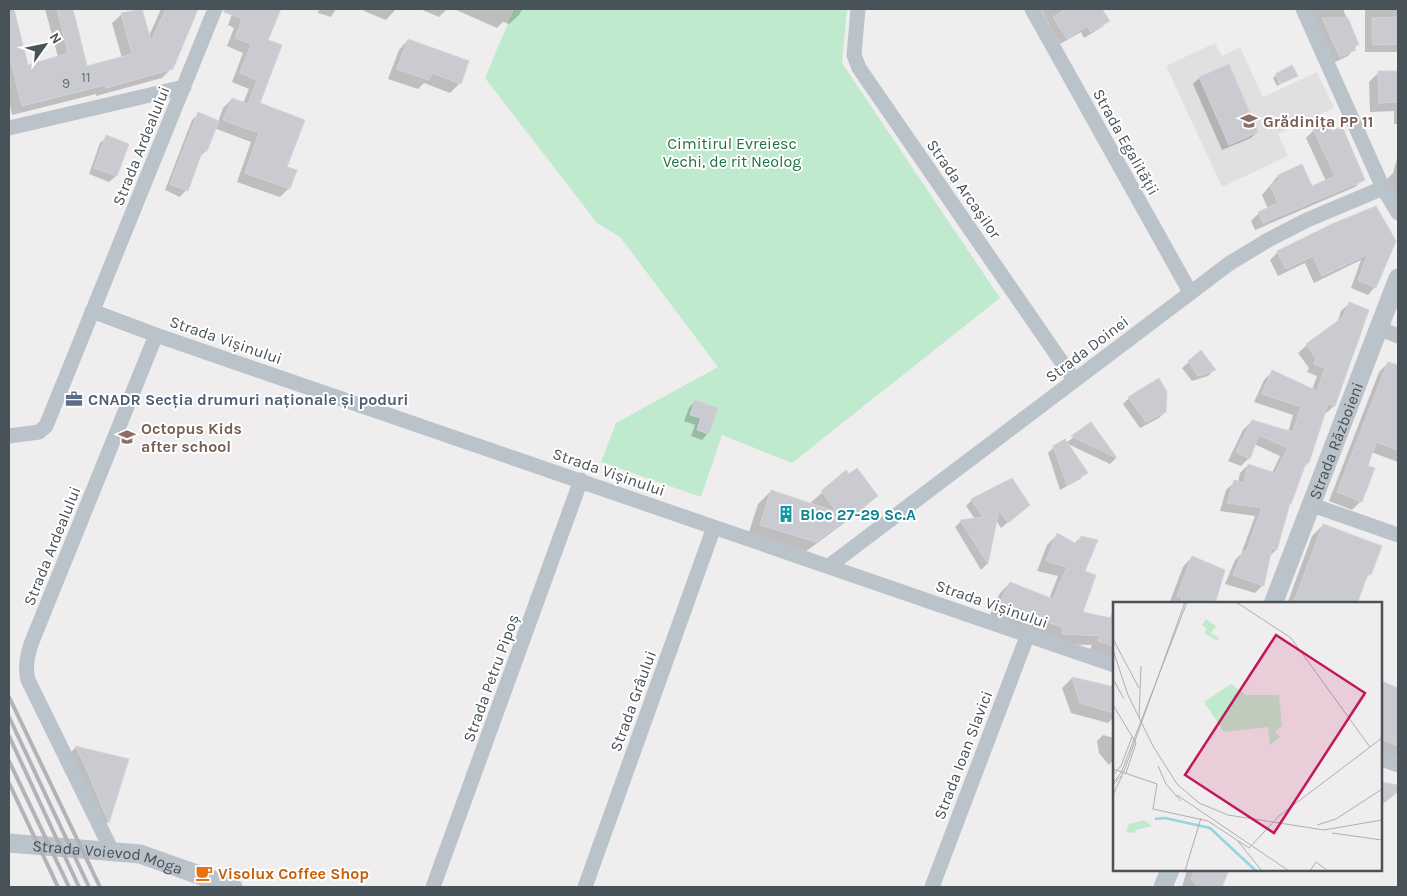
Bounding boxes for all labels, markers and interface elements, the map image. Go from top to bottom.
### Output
north arrow [20,20,70,70]
text: N [46,29,65,47]
house number: 11 [81,69,91,86]
house number: 9 [62,75,70,92]
street label: Strada Ardealului [108,84,174,208]
street label: Strada Egalității [1089,85,1163,199]
school or university icon: Grădinița PP 11 [1239,111,1259,131]
place label: Grădinița PP 11 [1263,112,1374,131]
park label: Cimitirul Evreiesc Vechi, de rit Neolog [663,134,801,171]
street label: Strada Arcașilor [923,136,1005,242]
street label: Strada Vișinului [167,312,285,368]
street label: Strada Doinei [1042,312,1132,386]
street label: Strada Războieni [1305,379,1367,502]
office icon: CNADR Secția drumuri naționale și poduri [64,389,84,409]
place label: CNADR Secția drumuri naționale și poduri [88,390,409,409]
place label: Octopus Kids after school [141,419,242,456]
school or university icon: Octopus Kids after school [117,427,137,447]
street label: Strada Vișinului [550,444,668,500]
street label: Strada Ardealului [19,484,85,608]
building icon: Bloc 27-29 Sc.A [776,504,796,524]
place label: Bloc 27-29 Sc.A [800,505,916,524]
street label: Strada Vișinului [933,576,1051,632]
inset map [1113,602,1382,871]
street label: Strada Petru Pipoș [459,611,523,745]
street label: Strada Grâului [606,648,660,754]
street label: Strada Ioan Slavici [930,688,996,822]
street label: Strada Voievod Moga [32,836,186,878]
cafe icon: Visolux Coffee Shop [194,863,214,883]
place label: Visolux Coffee Shop [218,864,369,883]

